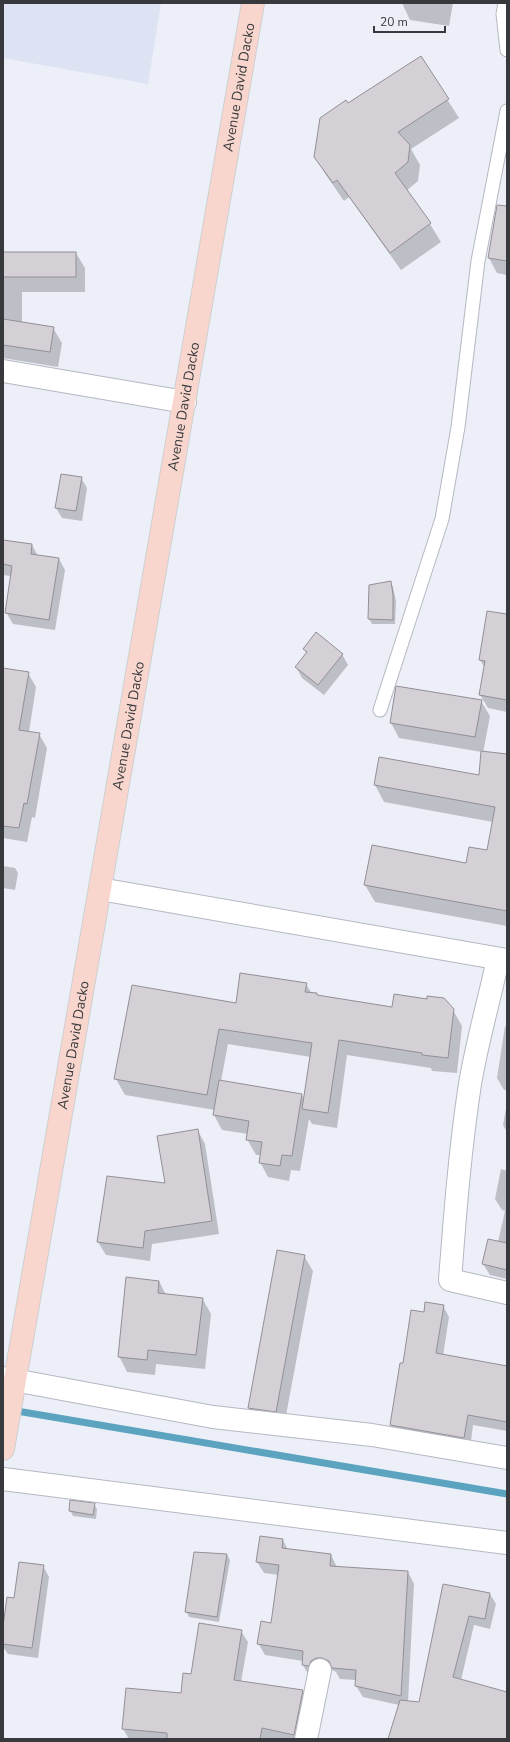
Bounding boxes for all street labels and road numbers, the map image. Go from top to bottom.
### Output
street label: Avenue David Dacko [218,21,259,153]
street label: Avenue David Dacko [163,341,204,472]
street label: Avenue David Dacko [108,660,149,792]
street label: Avenue David Dacko [53,979,94,1111]

